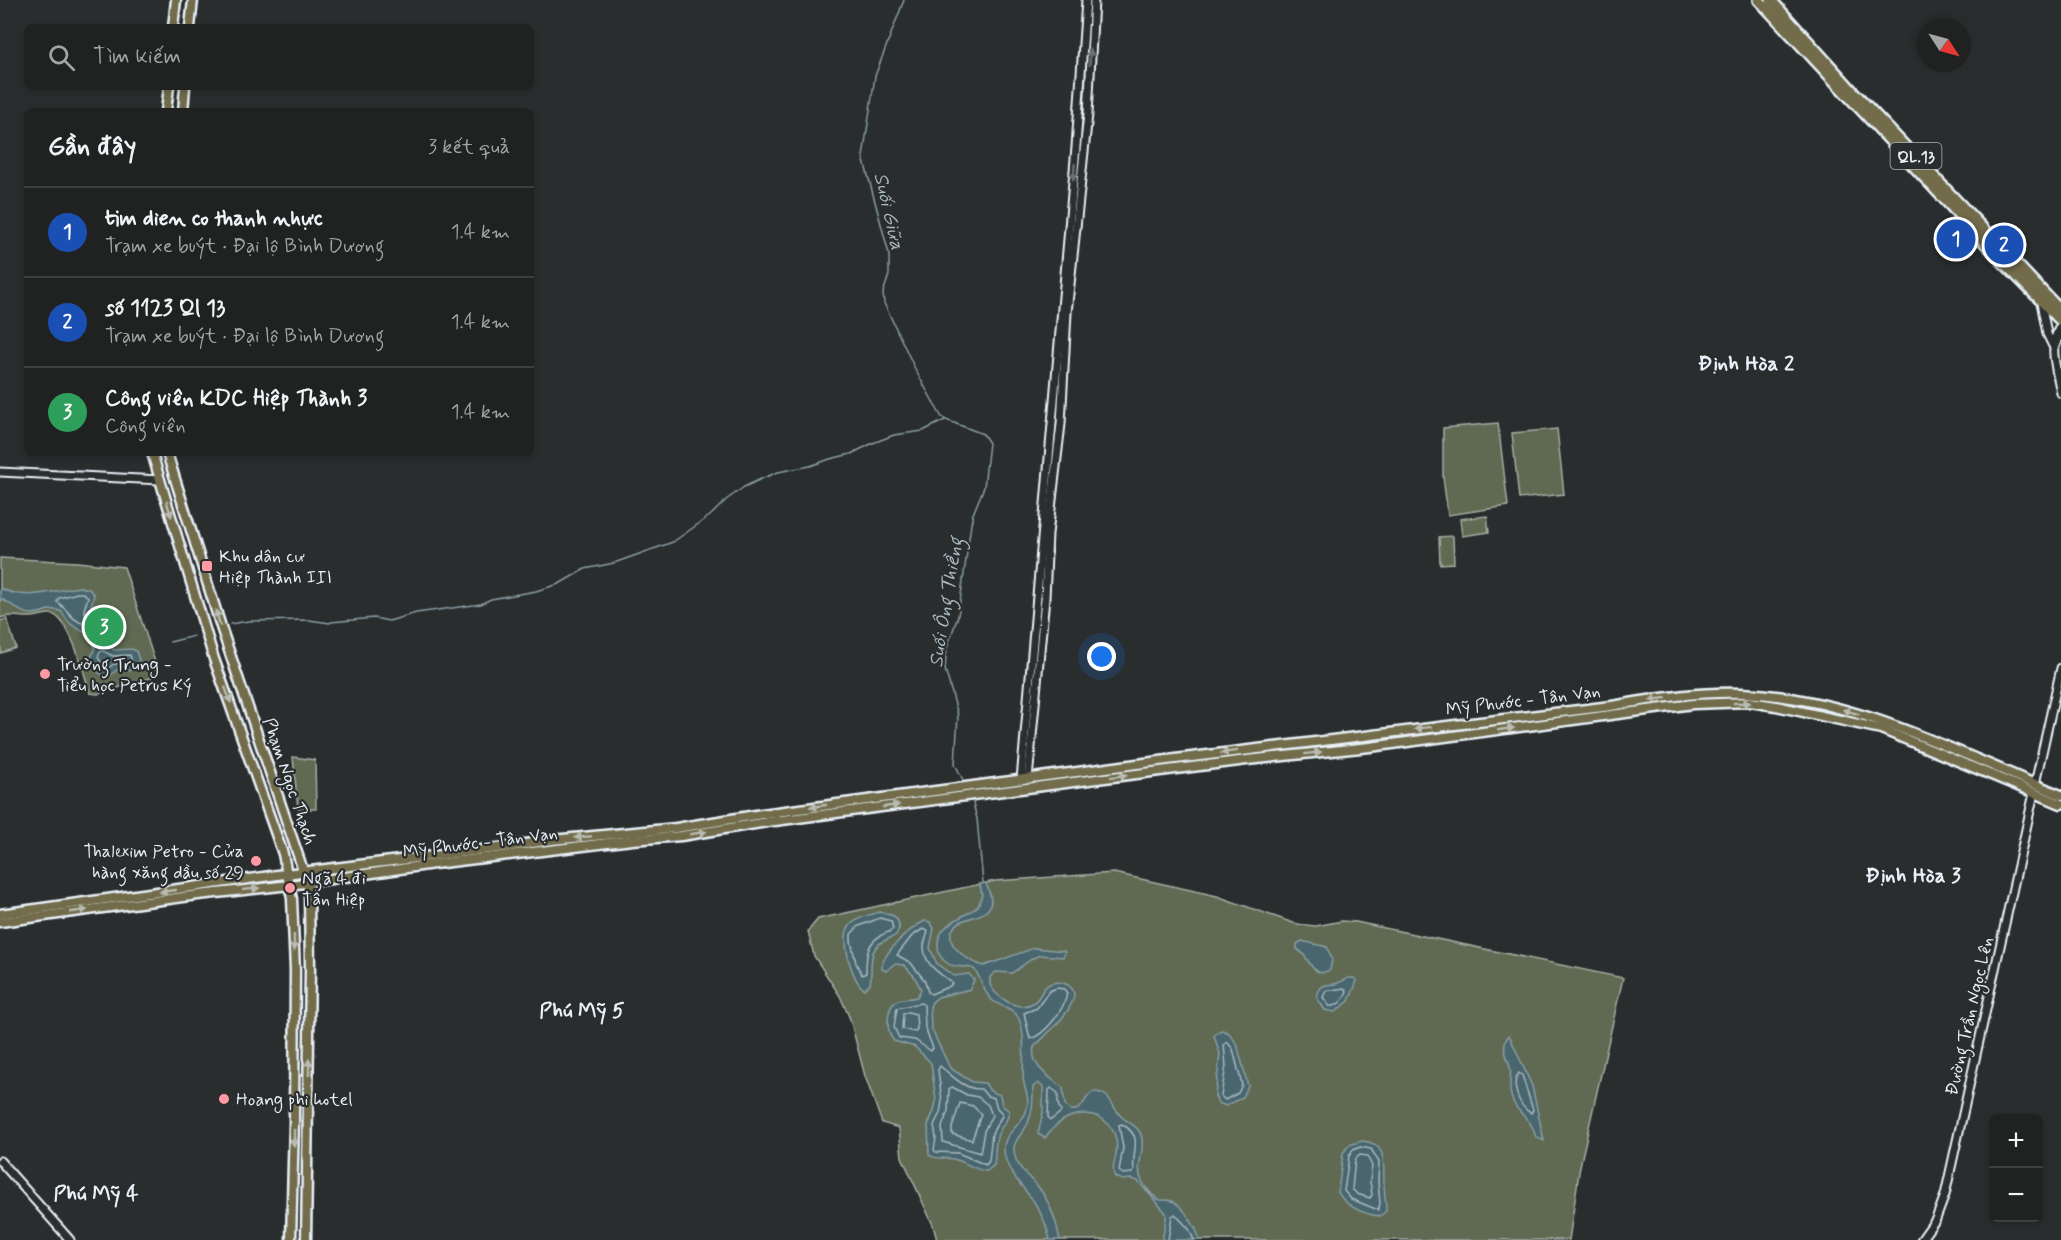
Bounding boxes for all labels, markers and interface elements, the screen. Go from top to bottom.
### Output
north arrow [1917,18,1971,72]
search box [24,24,534,90]
icon: search [45,41,78,74]
text: Tìm kiếm [93,43,181,71]
one-way arrow [1086,47,1095,66]
text: Gần đây [48,130,136,164]
text: 3 kết quả [428,134,510,161]
road number: QL.13 [1890,143,1942,169]
one-way arrow [1069,162,1079,181]
water label: Suối Giữa [867,170,911,253]
text: tim dien co thanh nhực [105,205,323,233]
pin: 1 [1936,216,1976,262]
text: 1 [63,219,72,246]
text: 1.4 km [451,219,510,246]
pin: 2 [1984,222,2024,268]
text: Trạm xe buýt · Đại lộ Bình Dương [105,233,384,260]
text: số 1123 Ql 13 [105,295,225,323]
text: 2 [63,309,72,336]
text: 1.4 km [451,309,510,336]
text: Trạm xe buýt · Đại lộ Bình Dương [105,323,384,350]
district label: Định Hòa 2 [1698,350,1795,378]
text: Công viên KDC Hiệp Thành 3 [105,385,367,413]
text: 3 [63,399,72,426]
text: 1.4 km [451,399,510,426]
text: Công viên [105,413,186,440]
one-way arrow [165,500,174,518]
water label: Suối Ông Thiềng [923,533,972,670]
place label: Khu dân cư Hiệp Thành III [219,545,332,590]
marker: Khu dân cư Hiệp Thành III [200,559,214,573]
pin: 3 [84,604,124,650]
one-way arrow [213,609,222,627]
your location [1087,642,1116,671]
place label: Trường Trung - Tiểu học Petrus Ký [57,653,192,698]
marker: Trường Trung - Tiểu học Petrus Ký [38,667,52,681]
street label: Mỹ Phước - Tân Vạn [1444,680,1602,722]
one-way arrow [223,686,233,704]
one-way arrow [1648,694,1667,703]
one-way arrow [1732,698,1751,708]
one-way arrow [1841,707,1859,716]
street label: Phạm Ngọc Thạch [255,715,322,848]
one-way arrow [1413,724,1432,733]
one-way arrow [1497,724,1516,733]
one-way arrow [1220,747,1239,757]
one-way arrow [1303,748,1322,757]
one-way arrow [1110,771,1129,780]
one-way arrow [882,801,901,810]
one-way arrow [808,802,827,811]
street label: Mỹ Phước - Tân Vạn [401,822,559,864]
one-way arrow [689,828,708,837]
one-way arrow [574,832,593,842]
place label: Thalexim Petro - Cửa hàng xăng dầu số 29 [83,840,244,887]
marker: Thalexim Petro - Cửa hàng xăng dầu số 29 [249,854,263,868]
district label: Định Hòa 3 [1865,862,1961,890]
place label: Ngã 4 đi Tân Hiệp [302,867,366,912]
marker: Ngã 4 đi Tân Hiệp [283,881,297,895]
one-way arrow [242,884,261,894]
one-way arrow [158,886,177,895]
one-way arrow [69,907,88,916]
one-way arrow [290,934,299,953]
street label: Đường Trần Ngọc Lên [1940,935,2002,1098]
district label: Phú Mỹ 5 [539,997,625,1025]
one-way arrow [304,1058,314,1077]
place label: Hoang phi hotel [236,1088,353,1113]
marker: Hoang phi hotel [217,1092,231,1106]
map controls [1989,1114,2043,1222]
button: + [1989,1114,2043,1168]
one-way arrow [289,1129,299,1148]
button: − [1989,1168,2043,1222]
district label: Phú Mỹ 4 [54,1180,139,1208]

